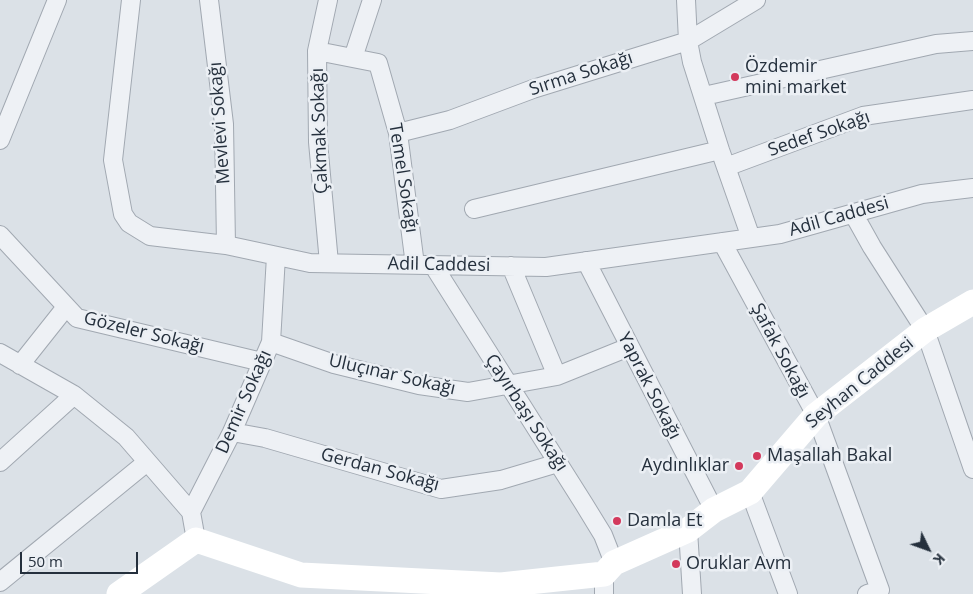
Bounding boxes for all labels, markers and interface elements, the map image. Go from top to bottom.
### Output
street label: Sırma Sokağı [527,47,635,101]
place label: Özdemir mini market [745,56,846,98]
street label: Mevlevi Sokağı [205,61,235,185]
street label: Çakmak Sokağı [307,68,333,194]
marker: Özdemir mini market [729,71,741,83]
street label: Sedef Sokağı [765,106,873,162]
street label: Temel Sokağı [384,122,422,234]
street label: Adil Caddesi [787,192,891,242]
street label: Adil Caddesi [387,253,491,277]
street label: Şafak Sokağı [746,300,814,402]
street label: Gözeler Sokağı [81,308,207,358]
street label: Yaprak Sokağı [613,329,685,443]
street label: Seyhan Caddesi [802,333,918,433]
street label: Demir Sokağı [212,347,276,457]
street label: Uluçınar Sokağı [327,350,457,400]
street label: Çayırbaşı Sokağı [480,350,572,476]
street label: Gerdan Sokağı [318,444,442,496]
place label: Maşallah Bakal [767,445,892,467]
marker: Maşallah Bakal [751,450,763,462]
place label: Aydınlıklar [642,455,729,477]
marker: Aydınlıklar [733,460,745,472]
place label: Damla Et [627,510,702,532]
marker: Damla Et [611,515,623,527]
north arrow [903,524,953,574]
scale bar [22,542,140,574]
text: K [929,550,950,569]
text: 50 m [28,551,63,571]
place label: Oruklar Avm [686,553,791,575]
marker: Oruklar Avm [670,558,682,570]

